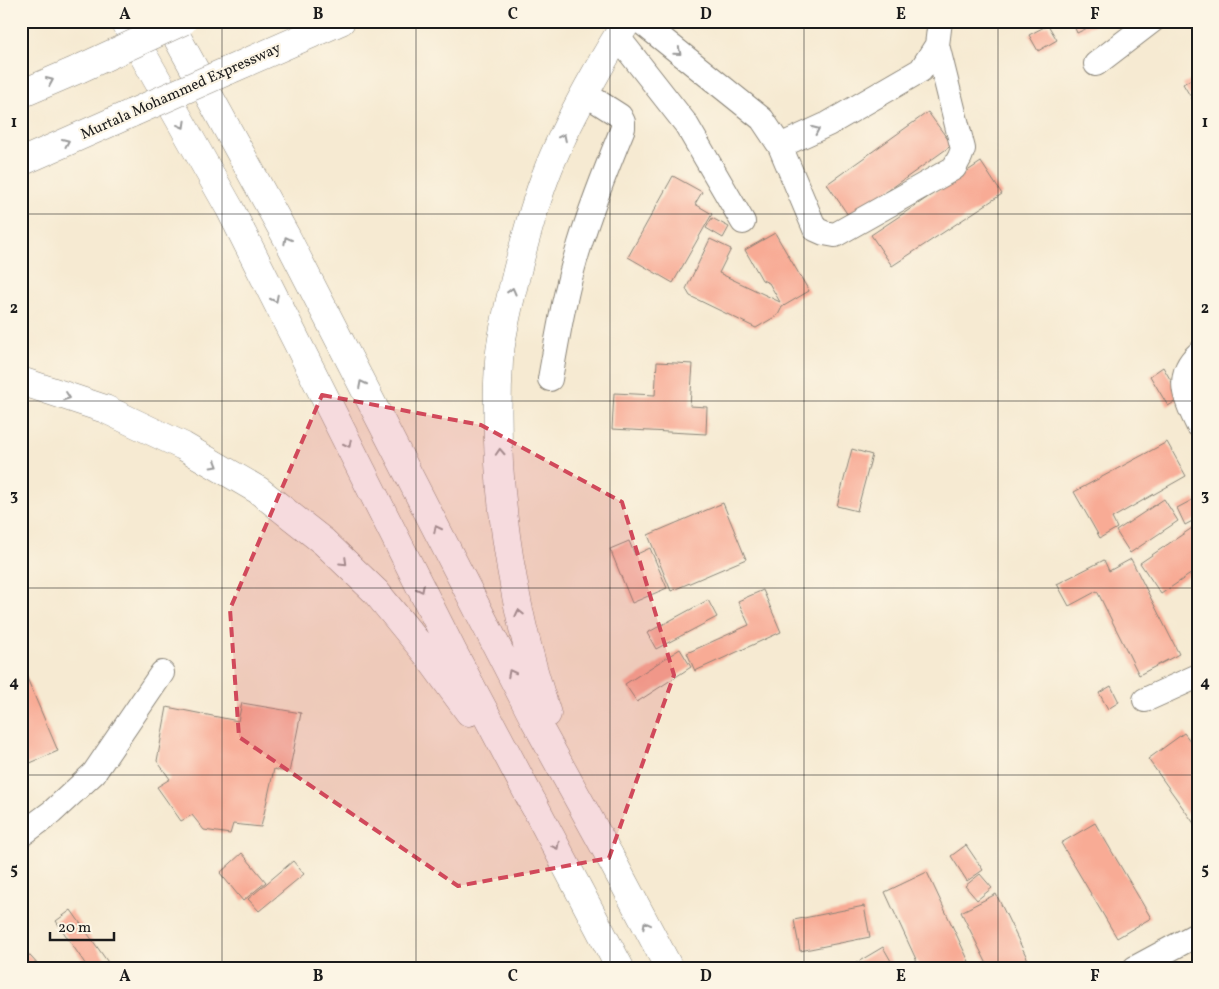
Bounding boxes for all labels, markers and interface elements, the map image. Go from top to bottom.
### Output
text: A [119,4,131,26]
text: B [313,4,324,26]
text: C [508,4,518,26]
text: D [700,4,712,26]
text: E [896,4,906,26]
text: F [1090,4,1100,26]
street label: Murtala Mohammed Expressway [78,38,284,146]
one-way arrow [672,46,681,54]
one-way arrow [45,77,54,88]
text: 1 [11,112,17,134]
text: 1 [1202,112,1208,134]
one-way arrow [176,119,186,128]
one-way arrow [811,125,820,136]
one-way arrow [557,133,568,142]
one-way arrow [61,138,70,149]
one-way arrow [284,236,294,245]
one-way arrow [507,287,517,295]
one-way arrow [269,294,279,303]
text: 2 [10,298,18,320]
text: 2 [1201,298,1209,320]
one-way arrow [358,381,368,390]
one-way arrow [63,391,71,401]
one-way arrow [342,439,352,448]
one-way arrow [494,448,505,456]
one-way arrow [209,458,218,468]
text: 3 [10,485,18,507]
text: 3 [1201,485,1209,507]
one-way arrow [433,525,443,534]
one-way arrow [338,556,347,565]
one-way arrow [415,584,425,593]
one-way arrow [514,608,525,617]
one-way arrow [507,669,517,678]
text: 4 [9,672,19,694]
text: 4 [1200,672,1210,694]
one-way arrow [550,841,560,850]
text: 5 [10,859,18,881]
text: 5 [1201,859,1209,881]
scale bar [50,909,114,941]
text: 20 m [58,918,91,939]
one-way arrow [642,921,652,930]
text: A [119,966,131,988]
text: B [313,966,324,988]
text: C [508,966,518,988]
text: D [700,966,712,988]
text: E [896,966,906,988]
text: F [1090,966,1100,988]

